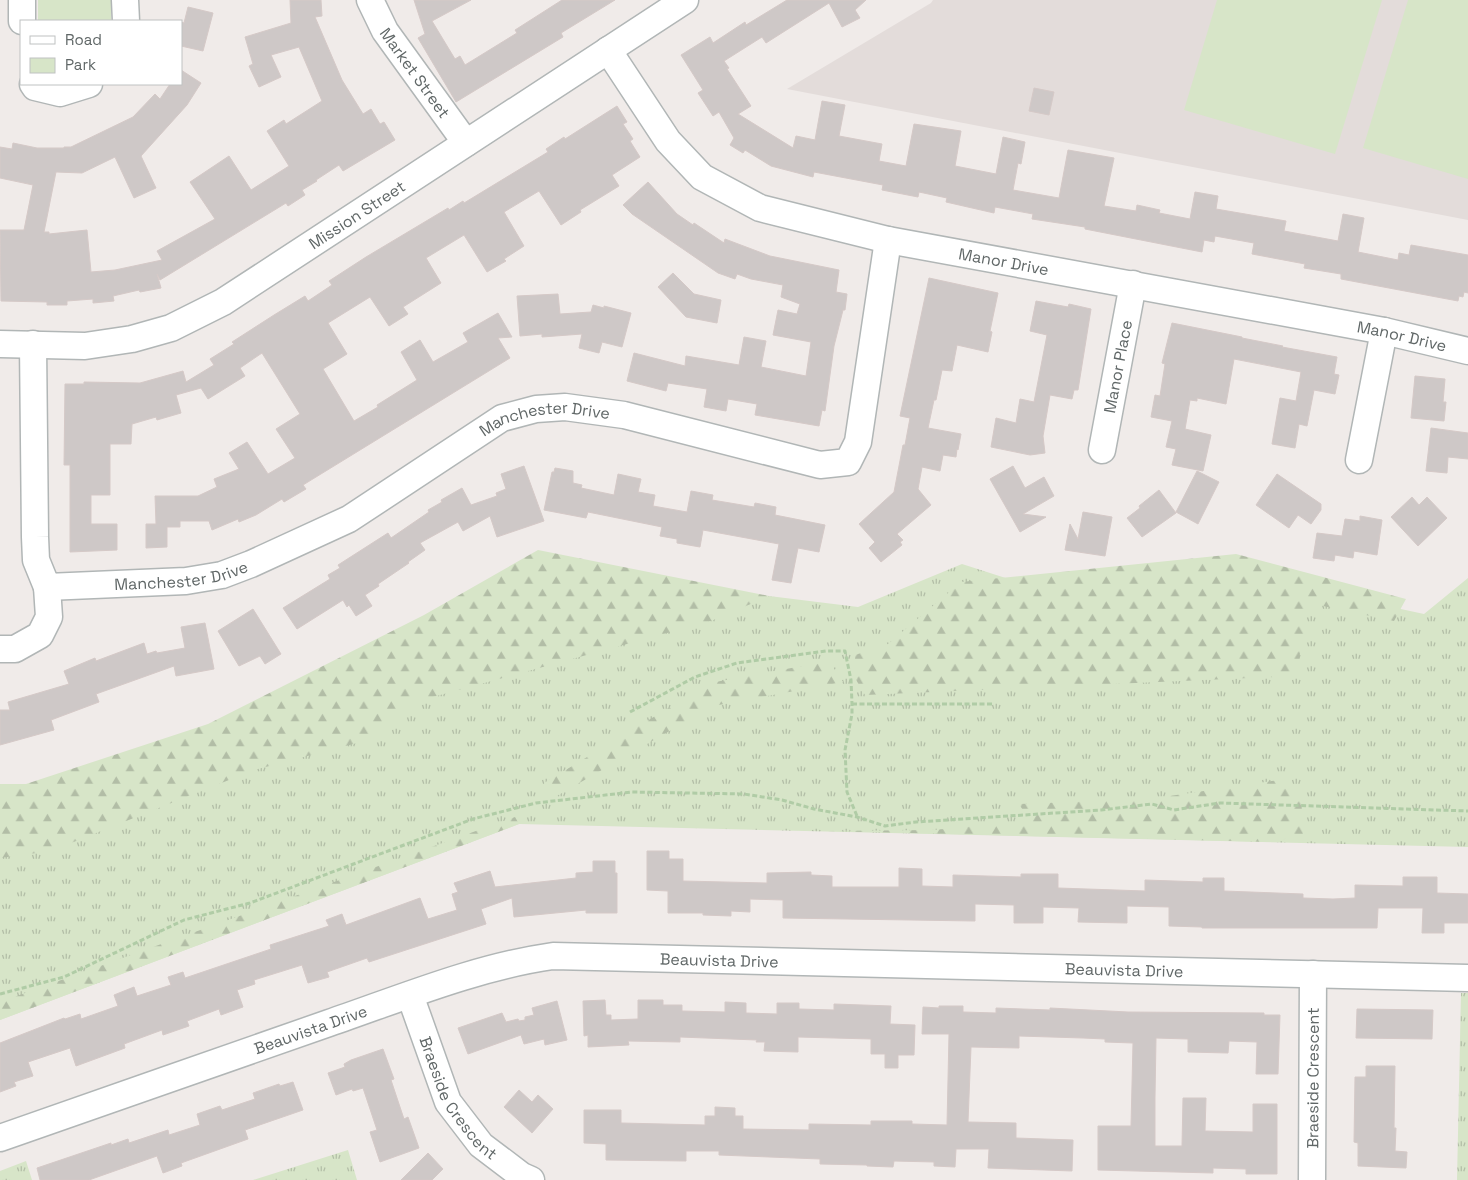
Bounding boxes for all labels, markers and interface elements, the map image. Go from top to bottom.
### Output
legend [20,20,182,85]
street label: Market Street [375,23,455,122]
text: Road [65,30,102,49]
text: Park [65,55,96,74]
street label: Mission Street [304,175,409,254]
street label: Manor Drive [957,243,1051,280]
street label: Manor Drive [1355,316,1449,356]
street label: Manor Place [1099,318,1137,415]
street label: Manchester Drive [475,396,611,441]
street label: Manchester Drive [114,556,251,595]
street label: Beauvista Drive [660,948,779,972]
street label: Beauvista Drive [1065,958,1184,982]
street label: Beauvista Drive [251,1000,370,1059]
street label: Braeside Crescent [1302,1007,1323,1149]
street label: Braeside Crescent [415,1033,502,1164]

